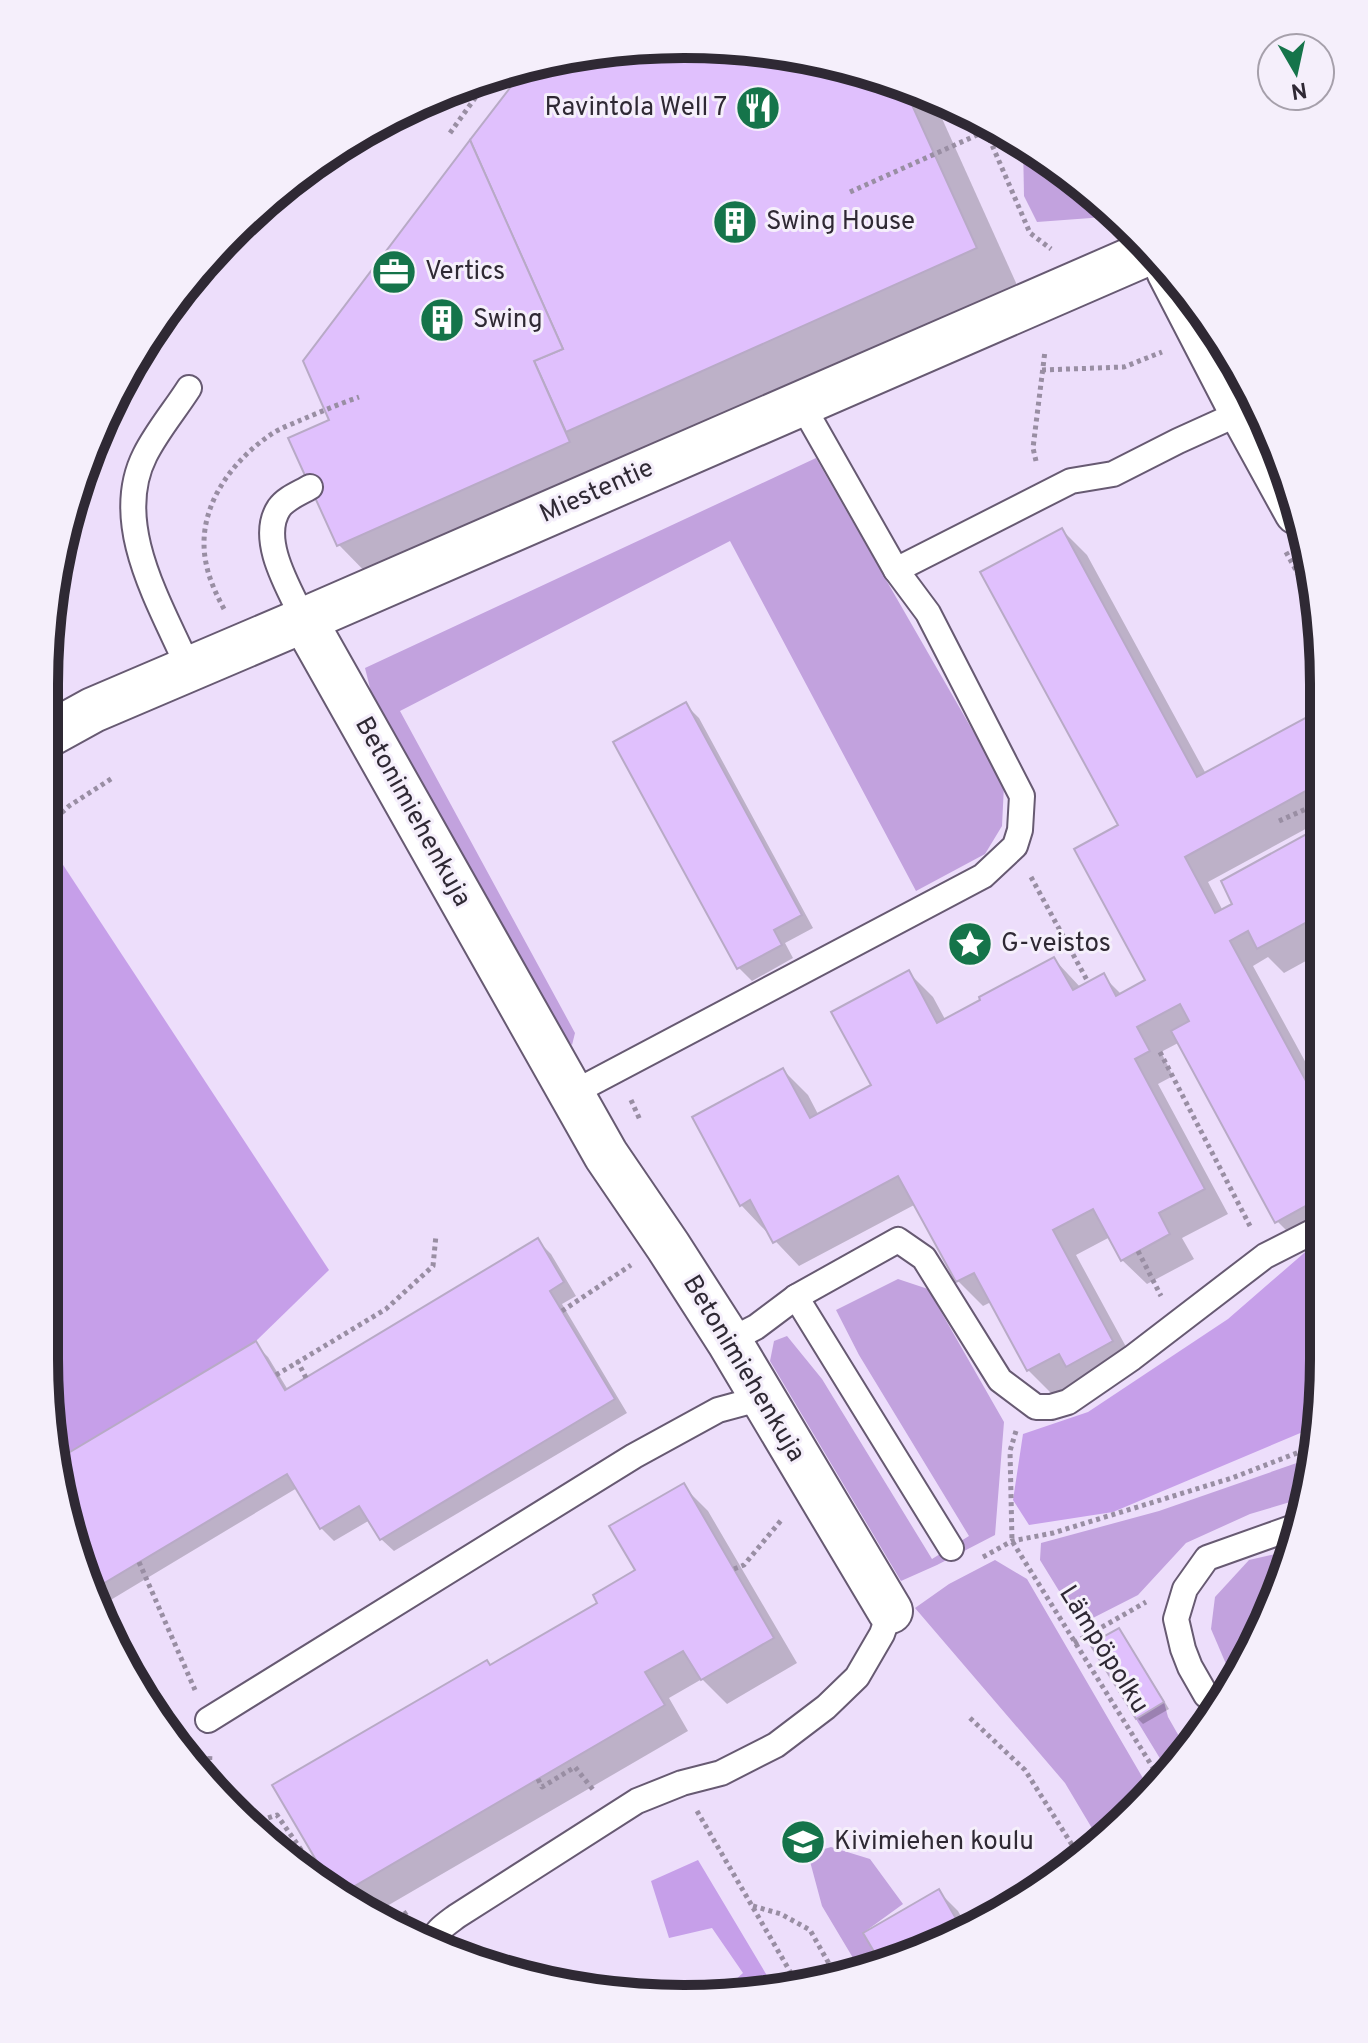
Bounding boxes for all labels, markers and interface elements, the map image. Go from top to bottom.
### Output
north arrow [1256,32,1336,112]
text: N [1289,75,1309,104]
restaurant icon: Ravintola Well 7 [734,84,782,132]
place label: Ravintola Well 7 [544,92,727,125]
building icon: Swing House [711,198,759,246]
place label: Swing House [766,206,915,239]
office icon: Vertics [370,248,418,296]
place label: Vertics [425,256,505,289]
building icon: Swing [418,296,466,344]
place label: Swing [473,304,543,337]
street label: Miestentie [535,452,659,532]
street label: Betonimiehenkuja [346,711,478,913]
place icon: G-veistos [946,920,994,968]
place label: G-veistos [1001,928,1111,961]
street label: Betonimiehenkuja [674,1270,812,1468]
street label: Lämpöpolku [1051,1580,1155,1720]
school or university icon: Kivimiehen koulu [779,1818,827,1866]
place label: Kivimiehen koulu [834,1826,1034,1859]

